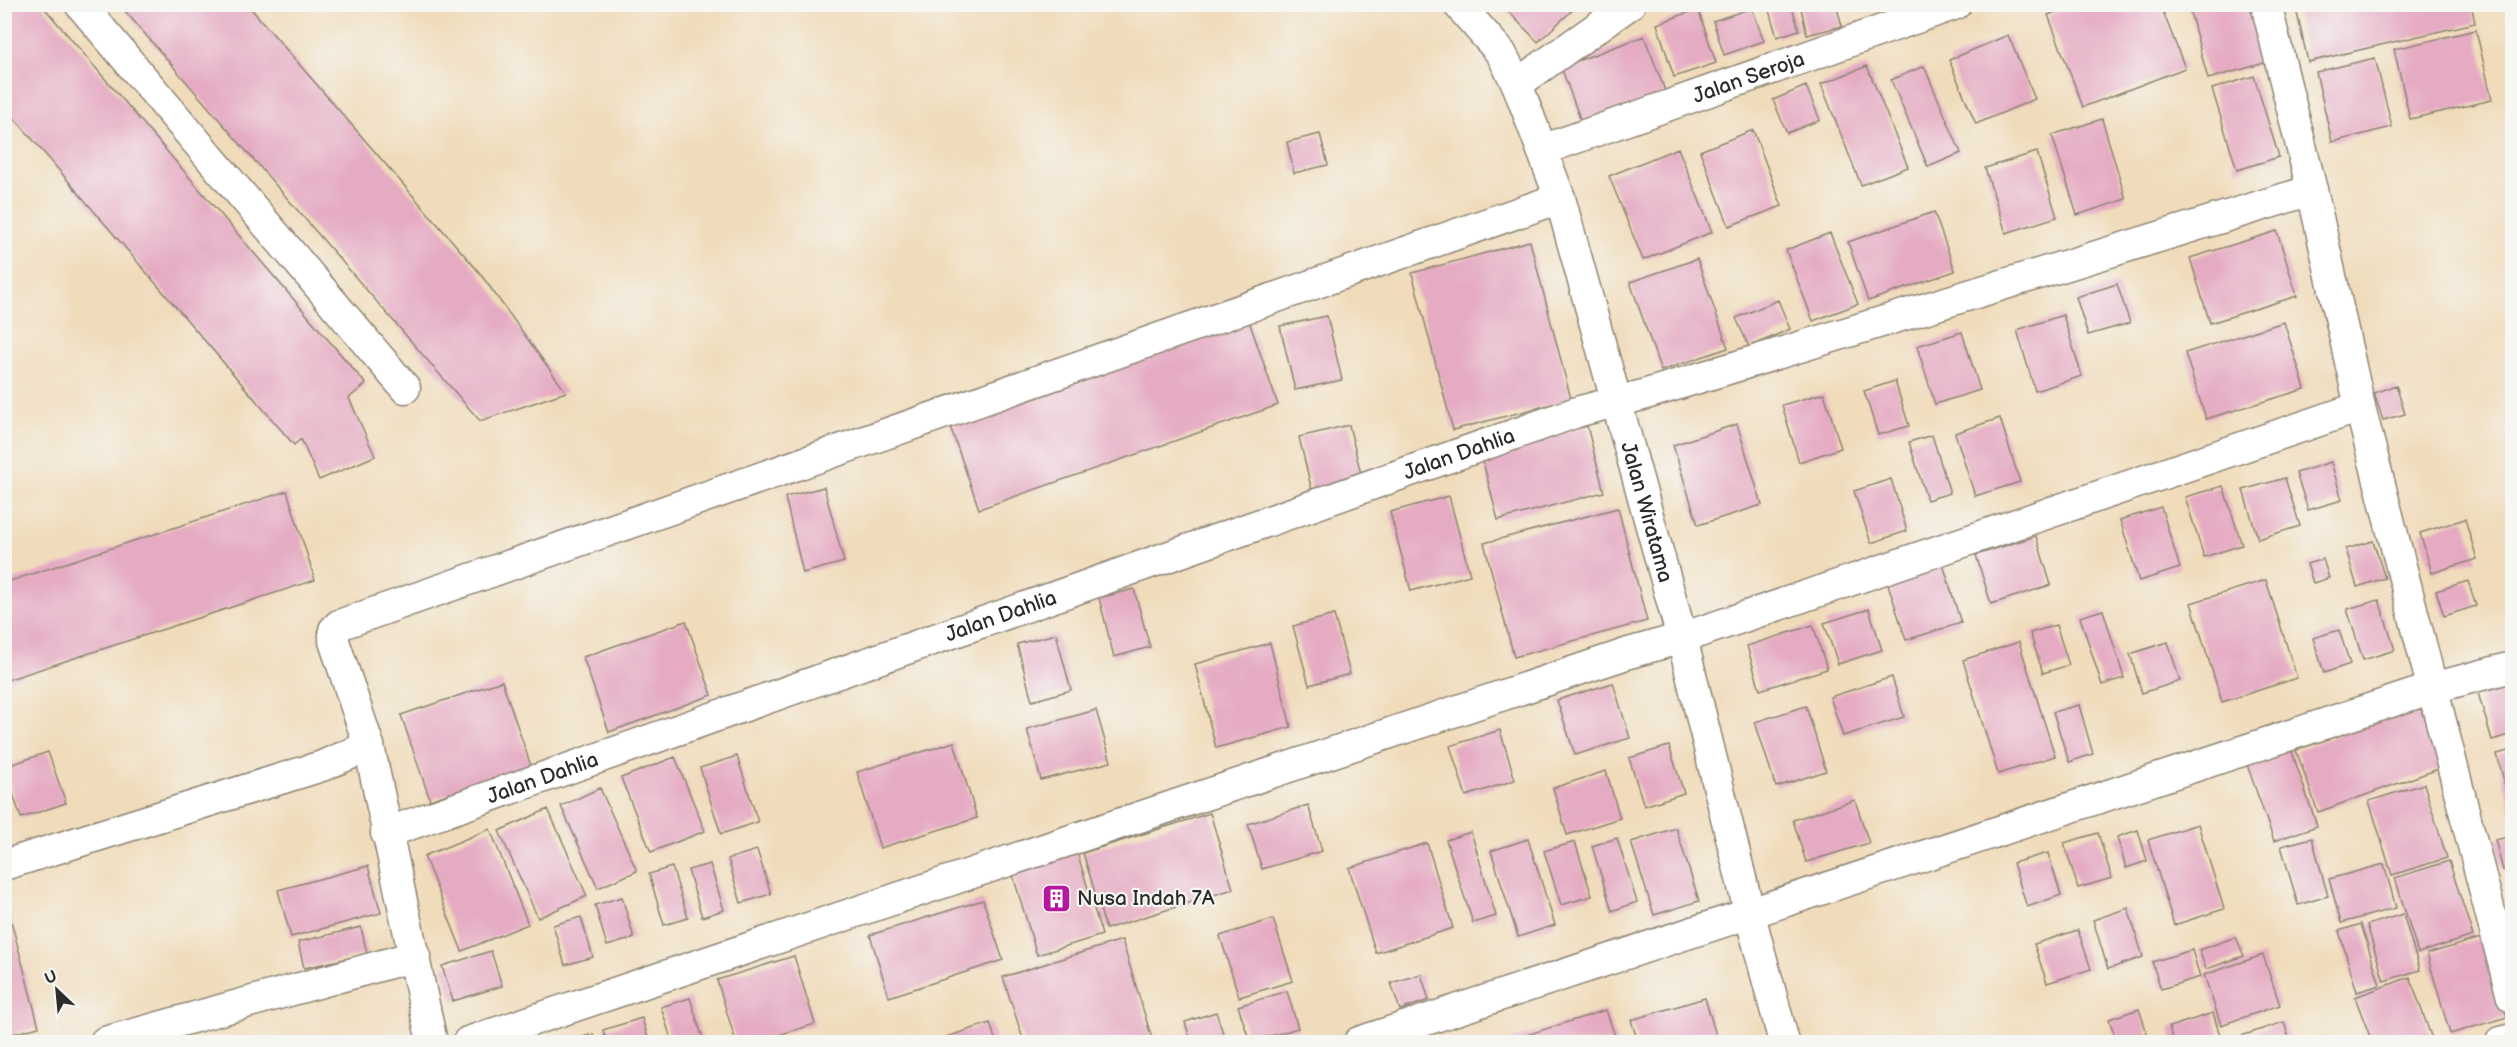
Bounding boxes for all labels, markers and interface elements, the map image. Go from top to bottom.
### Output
street label: Jalan Seroja [1689,46,1808,109]
street label: Jalan Dahlia [1400,423,1518,485]
street label: Jalan Wiratama [1615,439,1678,585]
street label: Jalan Dahlia [942,585,1060,647]
street label: Jalan Dahlia [484,747,602,809]
building icon: Nusa Indah 7A [1040,882,1072,914]
place label: Nusa Indah 7A [1077,886,1215,911]
north arrow [27,960,87,1020]
text: U [42,967,60,989]

